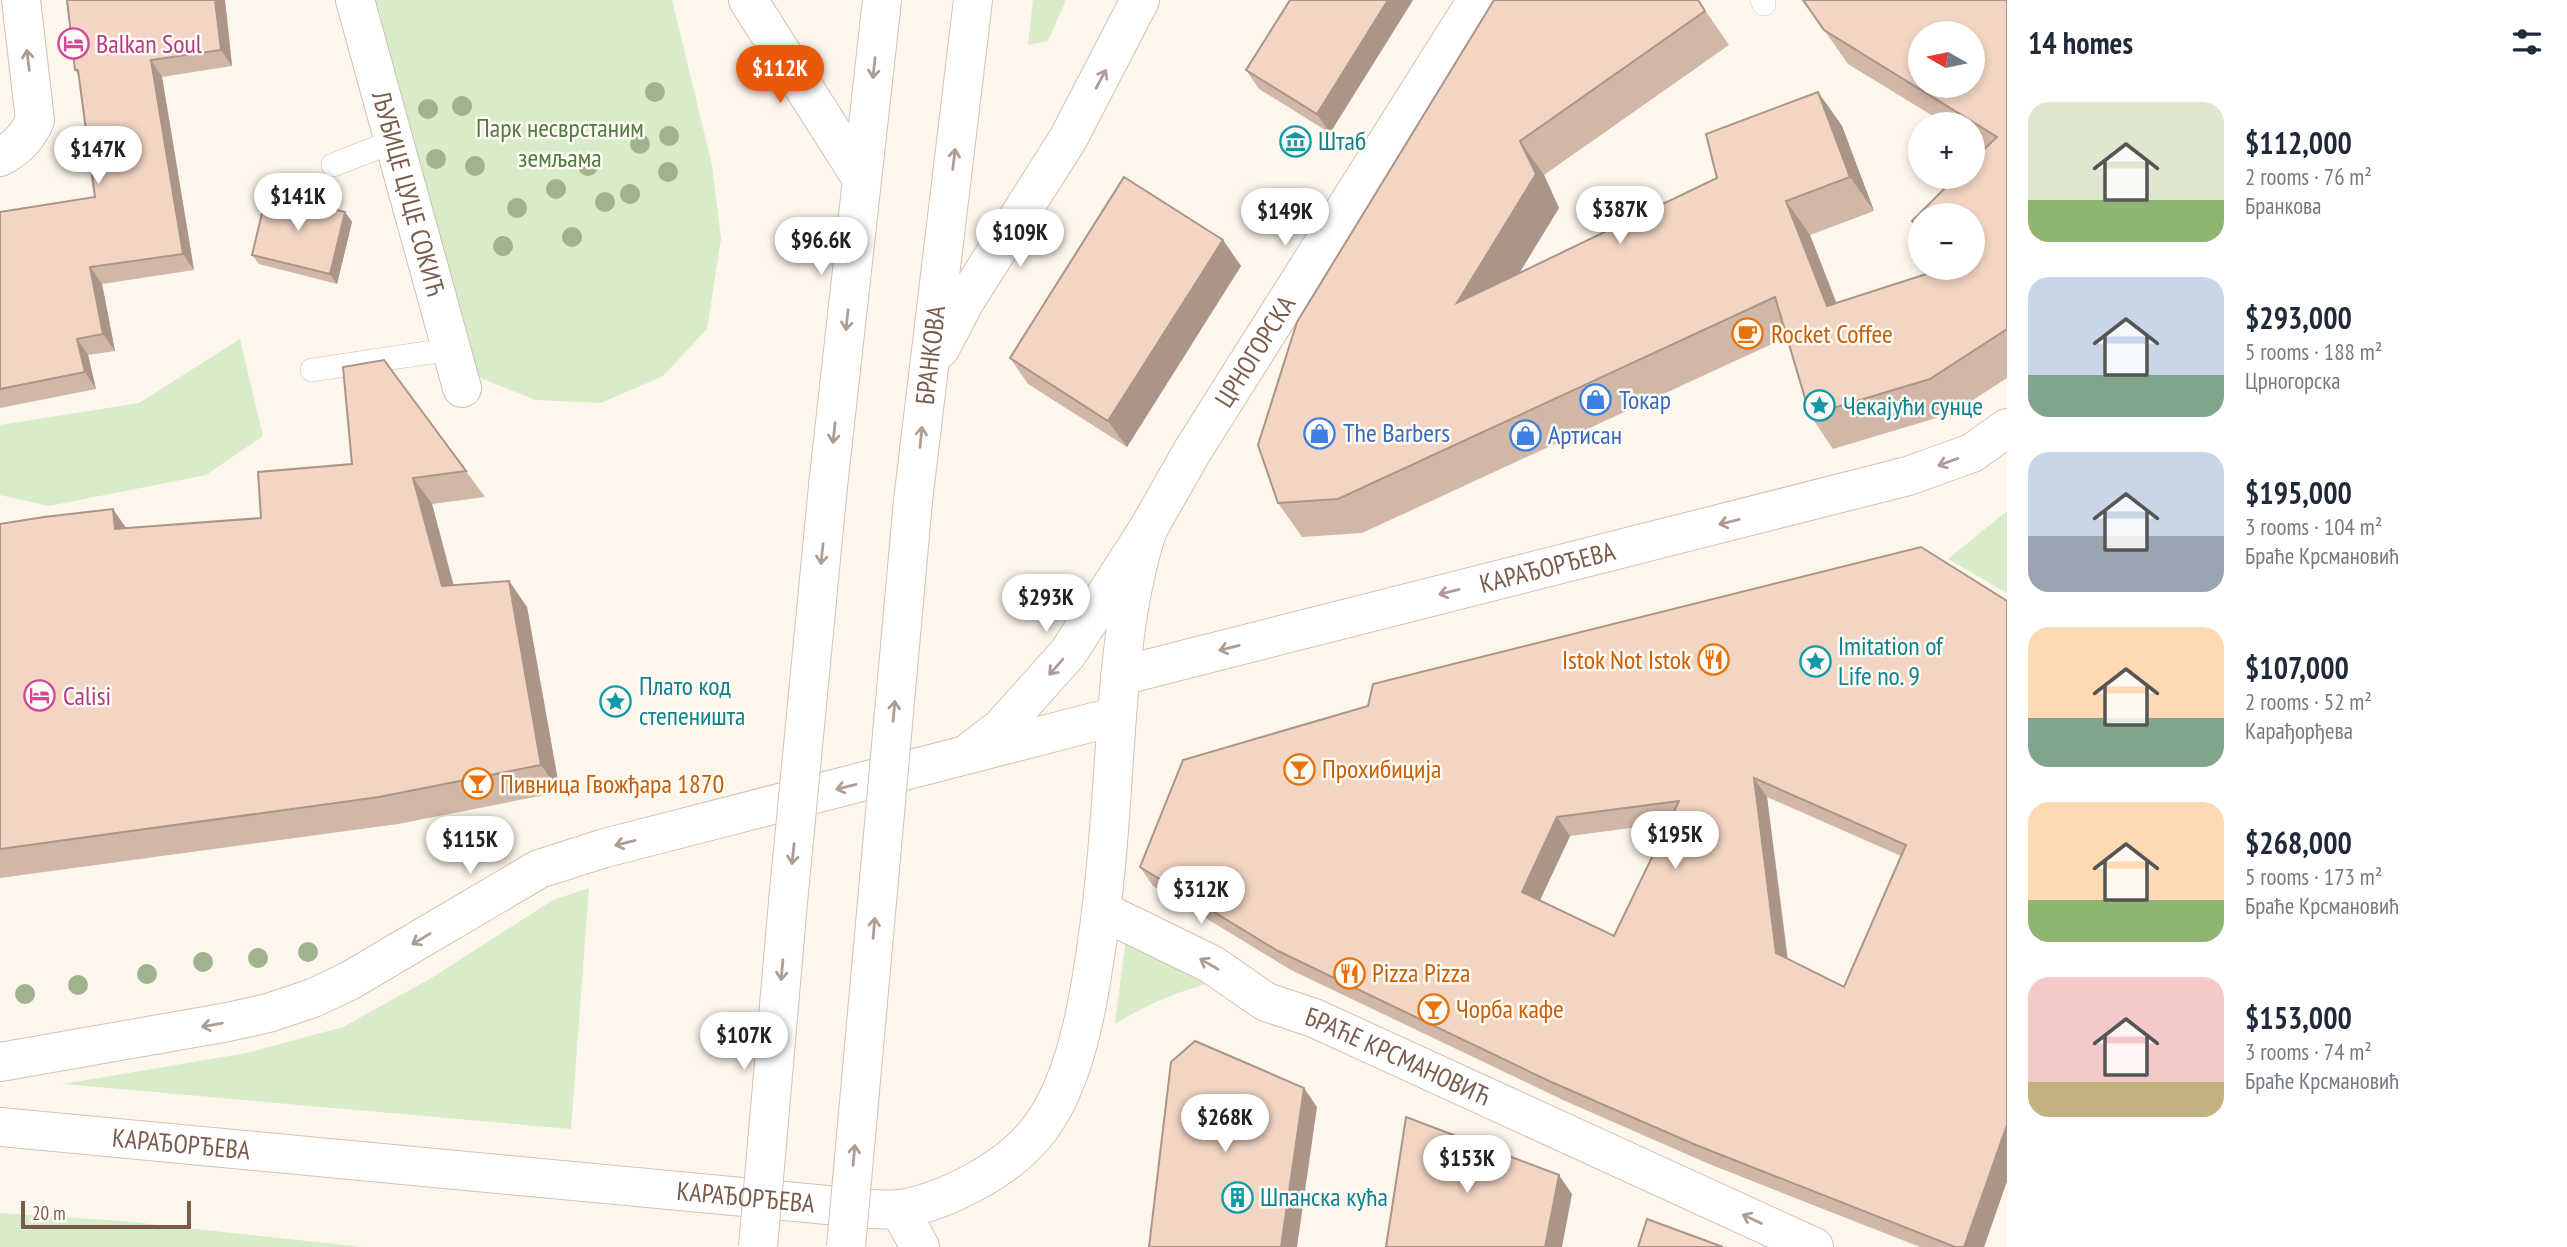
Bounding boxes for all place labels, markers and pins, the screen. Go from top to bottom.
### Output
hotel icon: Balkan Soul [56,27,90,61]
place label: Balkan Soul [96,27,202,60]
pin: $112K [731,46,829,105]
museum icon: Штаб [1278,124,1312,158]
place label: Штаб [1318,124,1366,157]
pin: $147K [49,127,147,186]
pin: $141K [249,174,347,233]
pin: $387K [1571,187,1669,246]
pin: $149K [1236,188,1334,248]
pin: $109K [971,210,1069,269]
pin: $96.6K [764,218,878,277]
cafe icon: Rocket Coffee [1731,317,1765,351]
place label: Rocket Coffee [1771,317,1893,350]
shop icon: Токар [1579,383,1613,417]
place label: Токар [1619,383,1671,416]
place icon: Чекајући сунце [1803,389,1837,423]
place label: Чекајући сунце [1843,389,1983,422]
shop icon: The Barbers [1303,416,1337,450]
place label: The Barbers [1343,416,1450,449]
shop icon: Артисан [1508,418,1542,452]
place label: Артисан [1548,418,1622,451]
pin: $293K [997,574,1095,634]
place label: Imitation of Life no. 9 [1838,629,1944,692]
place label: Istok Not Istok [1562,643,1691,676]
restaurant icon: Istok Not Istok [1697,643,1731,677]
place icon: Imitation of Life no. 9 [1798,644,1832,678]
place label: Плато код степеништа [639,669,746,732]
hotel icon: Calisi [23,679,57,713]
place label: Calisi [63,679,111,712]
place icon: Плато код степеништа [599,684,633,718]
bar icon: Прохибиција [1282,752,1316,786]
place label: Прохибиција [1322,752,1441,785]
bar icon: Пивница Гвожђара 1870 [460,767,494,801]
place label: Пивница Гвожђара 1870 [500,767,724,800]
pin: $195K [1626,812,1724,871]
pin: $115K [421,816,519,876]
pin: $312K [1152,866,1250,926]
restaurant icon: Pizza Pizza [1332,956,1366,990]
place label: Pizza Pizza [1372,956,1471,989]
bar icon: Чорба кафе [1416,992,1450,1026]
place label: Чорба кафе [1456,992,1564,1025]
pin: $107K [695,1012,793,1072]
pin: $268K [1176,1094,1274,1154]
pin: $153K [1418,1136,1516,1195]
building icon: Шпанска кућа [1220,1180,1254,1214]
place label: Шпанска кућа [1260,1180,1388,1213]

